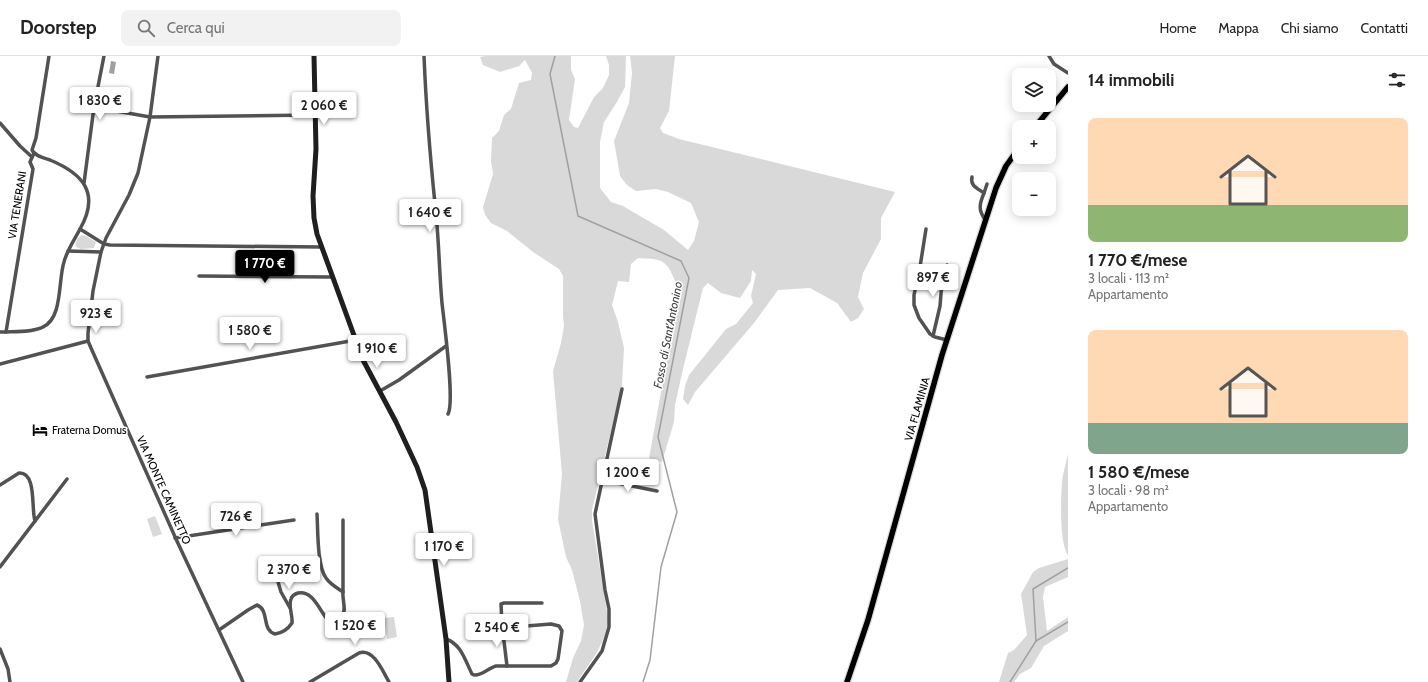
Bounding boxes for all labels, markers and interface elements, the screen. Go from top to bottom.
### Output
search box [121,10,401,46]
text: Doorstep [20,16,97,39]
icon: search [135,17,157,39]
text: Cerca qui [167,19,225,37]
text: Home [1159,19,1196,37]
text: Mappa [1218,19,1259,37]
text: Chi siamo [1281,19,1338,37]
text: Contatti [1360,19,1408,37]
map controls [1012,68,1056,216]
button: layers [1012,68,1056,112]
icon: filters [1386,69,1408,91]
text: 14 immobili [1088,70,1174,90]
pin: 1 830 € [63,87,137,121]
text: 1 830 € [78,92,122,108]
pin: 2 060 € [287,92,361,126]
text: 2 060 € [301,97,347,113]
button: + [1012,120,1056,164]
icon: home [1212,144,1284,216]
street label: VIA TENERANI [5,170,29,240]
button: − [1012,172,1056,216]
pin: 1 640 € [393,199,467,233]
text: 1 640 € [408,204,452,220]
pin: 1 770 € [228,250,302,284]
text: 1 770 €/mese [1088,250,1187,270]
text: 1 770 € [244,255,286,271]
pin: 897 € [905,264,961,298]
text: 897 € [916,269,950,285]
text: 3 locali · 113 m² [1088,270,1169,286]
water label: Fosso di Sant'Antonino [650,280,685,390]
text: Appartamento [1088,286,1168,302]
pin: 923 € [68,300,124,334]
text: 923 € [80,305,112,321]
pin: 1 580 € [213,317,287,351]
text: 1 580 € [229,322,272,338]
pin: 1 910 € [340,335,414,369]
text: 1 910 € [357,340,397,356]
icon: home [1212,356,1284,428]
street label: VIA FLAMINIA [901,375,933,443]
hotel icon: Fraterna Domus [31,421,49,439]
place label: Fraterna Domus [52,423,127,437]
street label: VIA MONTE CAMINETTO [134,434,194,547]
pin: 1 200 € [591,459,665,493]
text: 1 580 €/mese [1088,462,1189,482]
text: 1 200 € [606,464,650,480]
text: 3 locali · 98 m² [1088,482,1169,498]
text: Appartamento [1088,498,1168,514]
pin: 726 € [208,503,264,537]
text: 726 € [220,508,252,524]
pin: 1 170 € [407,533,481,567]
text: 1 170 € [424,538,464,554]
pin: 2 370 € [252,556,326,590]
text: 2 370 € [267,561,311,577]
pin: 1 520 € [318,612,392,646]
pin: 2 540 € [460,614,534,648]
text: 1 520 € [334,617,376,633]
text: 2 540 € [474,619,520,635]

